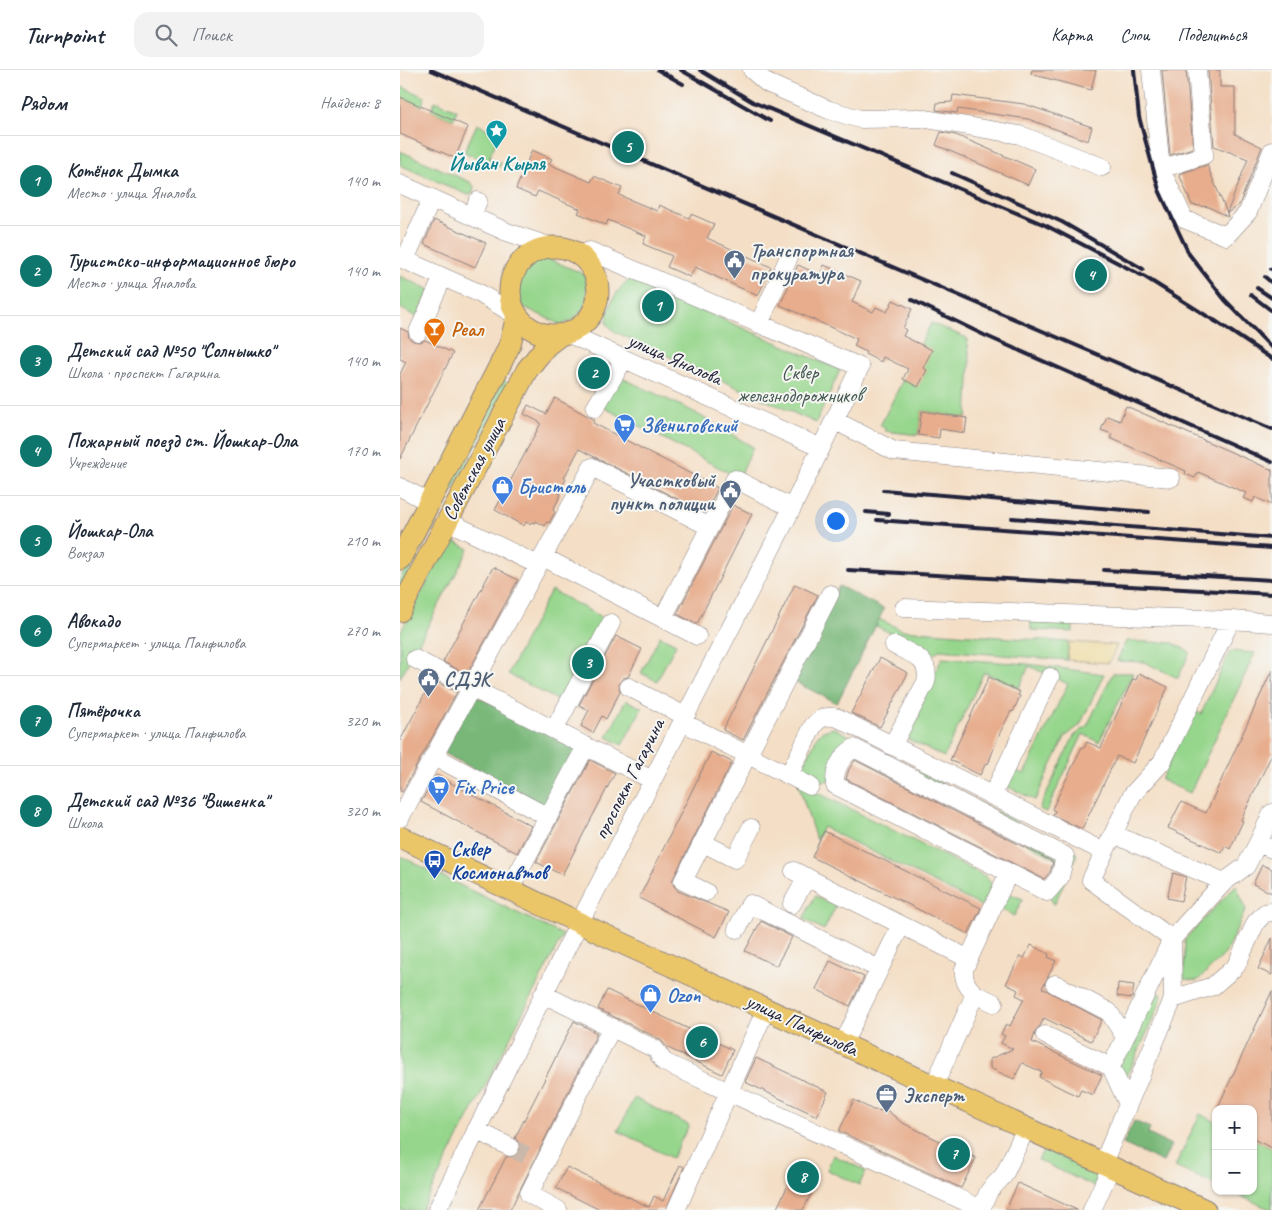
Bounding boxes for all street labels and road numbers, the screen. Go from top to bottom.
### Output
street label: улица Яналова [623,327,727,391]
street label: Советская улица [436,412,512,525]
street label: проспект Гагарина [588,713,671,844]
street label: улица Панфилова [741,988,863,1062]

